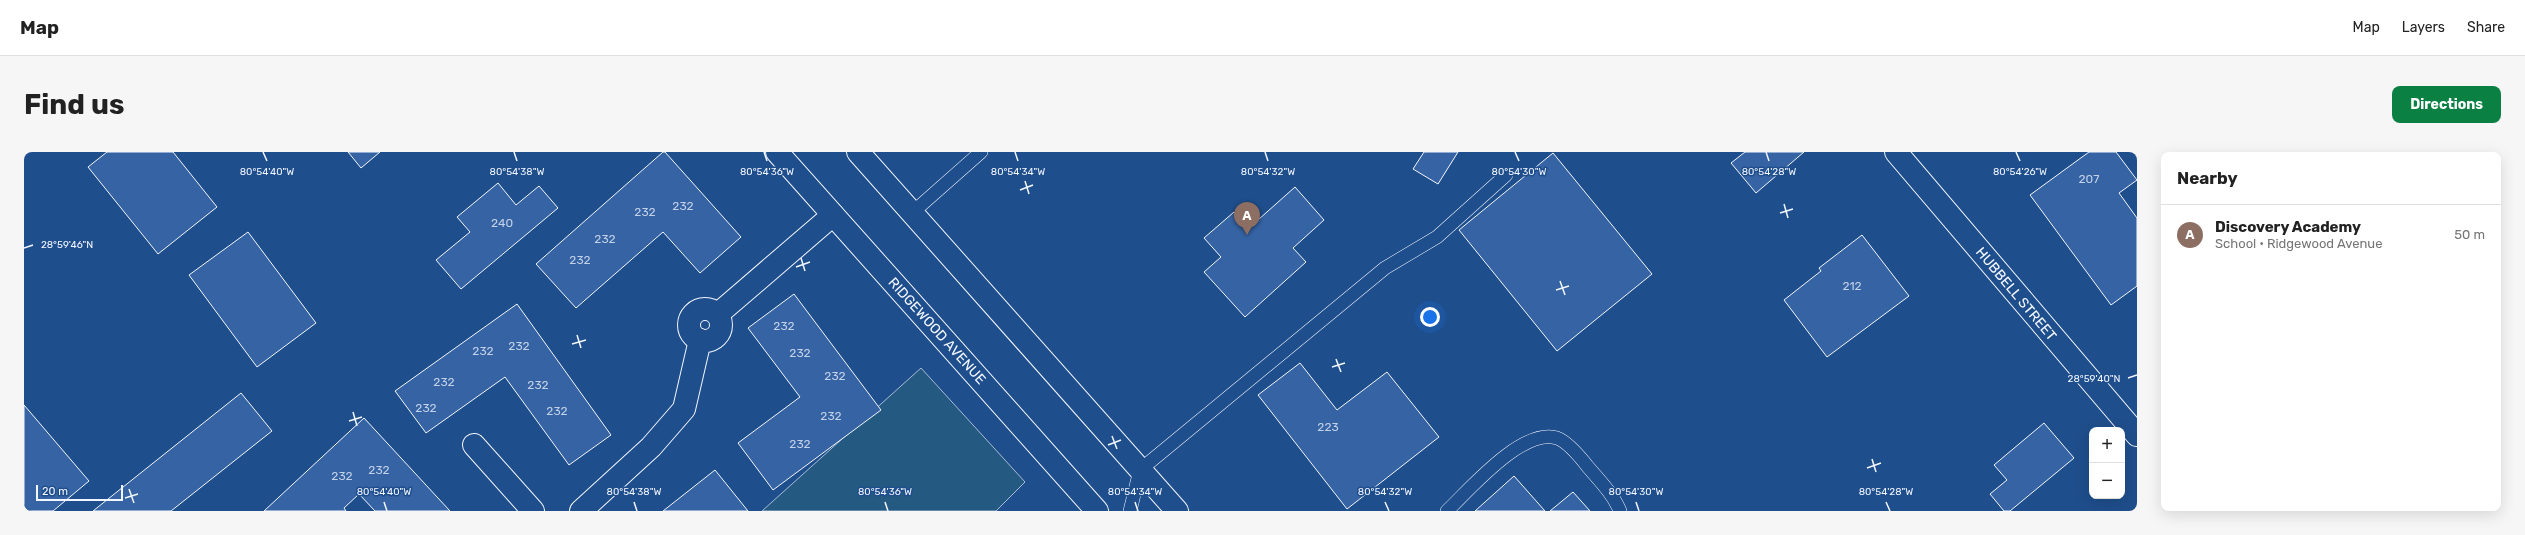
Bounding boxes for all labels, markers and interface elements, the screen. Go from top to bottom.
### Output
text: Map [20,16,59,39]
text: Map [2353,19,2380,36]
text: Layers [2402,19,2445,36]
text: Share [2467,19,2505,36]
button: Directions [2392,86,2501,123]
text: Find us [24,88,124,121]
text: 80°54'40"W [240,166,294,178]
text: 80°54'38"W [490,166,544,178]
text: 80°54'36"W [740,166,794,178]
text: 80°54'34"W [991,166,1045,178]
text: 80°54'32"W [1241,166,1295,178]
text: 80°54'30"W [1492,166,1546,178]
text: 80°54'28"W [1742,166,1796,178]
text: 80°54'26"W [1993,166,2047,178]
text: Nearby [2177,168,2238,188]
house number: 207 [2079,172,2099,186]
house number: 232 [672,199,694,213]
pin: A [1234,202,1260,235]
house number: 232 [634,205,656,219]
house number: 240 [491,216,513,230]
text: Discovery Academy [2215,218,2361,236]
text: A [2185,227,2195,242]
text: 50 m [2454,227,2485,242]
house number: 232 [594,232,616,246]
text: School · Ridgewood Avenue [2215,236,2382,251]
text: 28°59'46"N [41,239,93,251]
street label: HUBBELL STREET [1972,244,2060,344]
house number: 232 [569,253,591,267]
street label: RIDGEWOOD AVENUE [885,274,989,388]
house number: 212 [1842,279,1862,293]
your location [1420,307,1440,327]
house number: 232 [773,319,795,333]
house number: 232 [508,339,530,353]
house number: 232 [472,344,494,358]
house number: 232 [789,346,811,360]
house number: 232 [824,369,846,383]
text: 28°59'40"N [2068,373,2120,385]
house number: 232 [433,375,455,389]
house number: 232 [527,378,549,392]
house number: 232 [415,401,437,415]
house number: 232 [546,404,568,418]
house number: 232 [820,409,842,423]
house number: 223 [1317,420,1339,434]
map controls [2089,427,2125,499]
button: + [2089,427,2125,463]
house number: 232 [789,437,811,451]
house number: 232 [368,463,390,477]
button: − [2089,463,2125,499]
house number: 232 [331,469,353,483]
scale bar [36,483,123,502]
text: 20 m [42,485,68,498]
text: 80°54'40"W [357,486,411,498]
text: 80°54'38"W [607,486,661,498]
text: 80°54'36"W [858,486,912,498]
text: 80°54'34"W [1108,486,1162,498]
text: 80°54'32"W [1358,486,1412,498]
text: 80°54'30"W [1609,486,1663,498]
text: 80°54'28"W [1859,486,1913,498]

